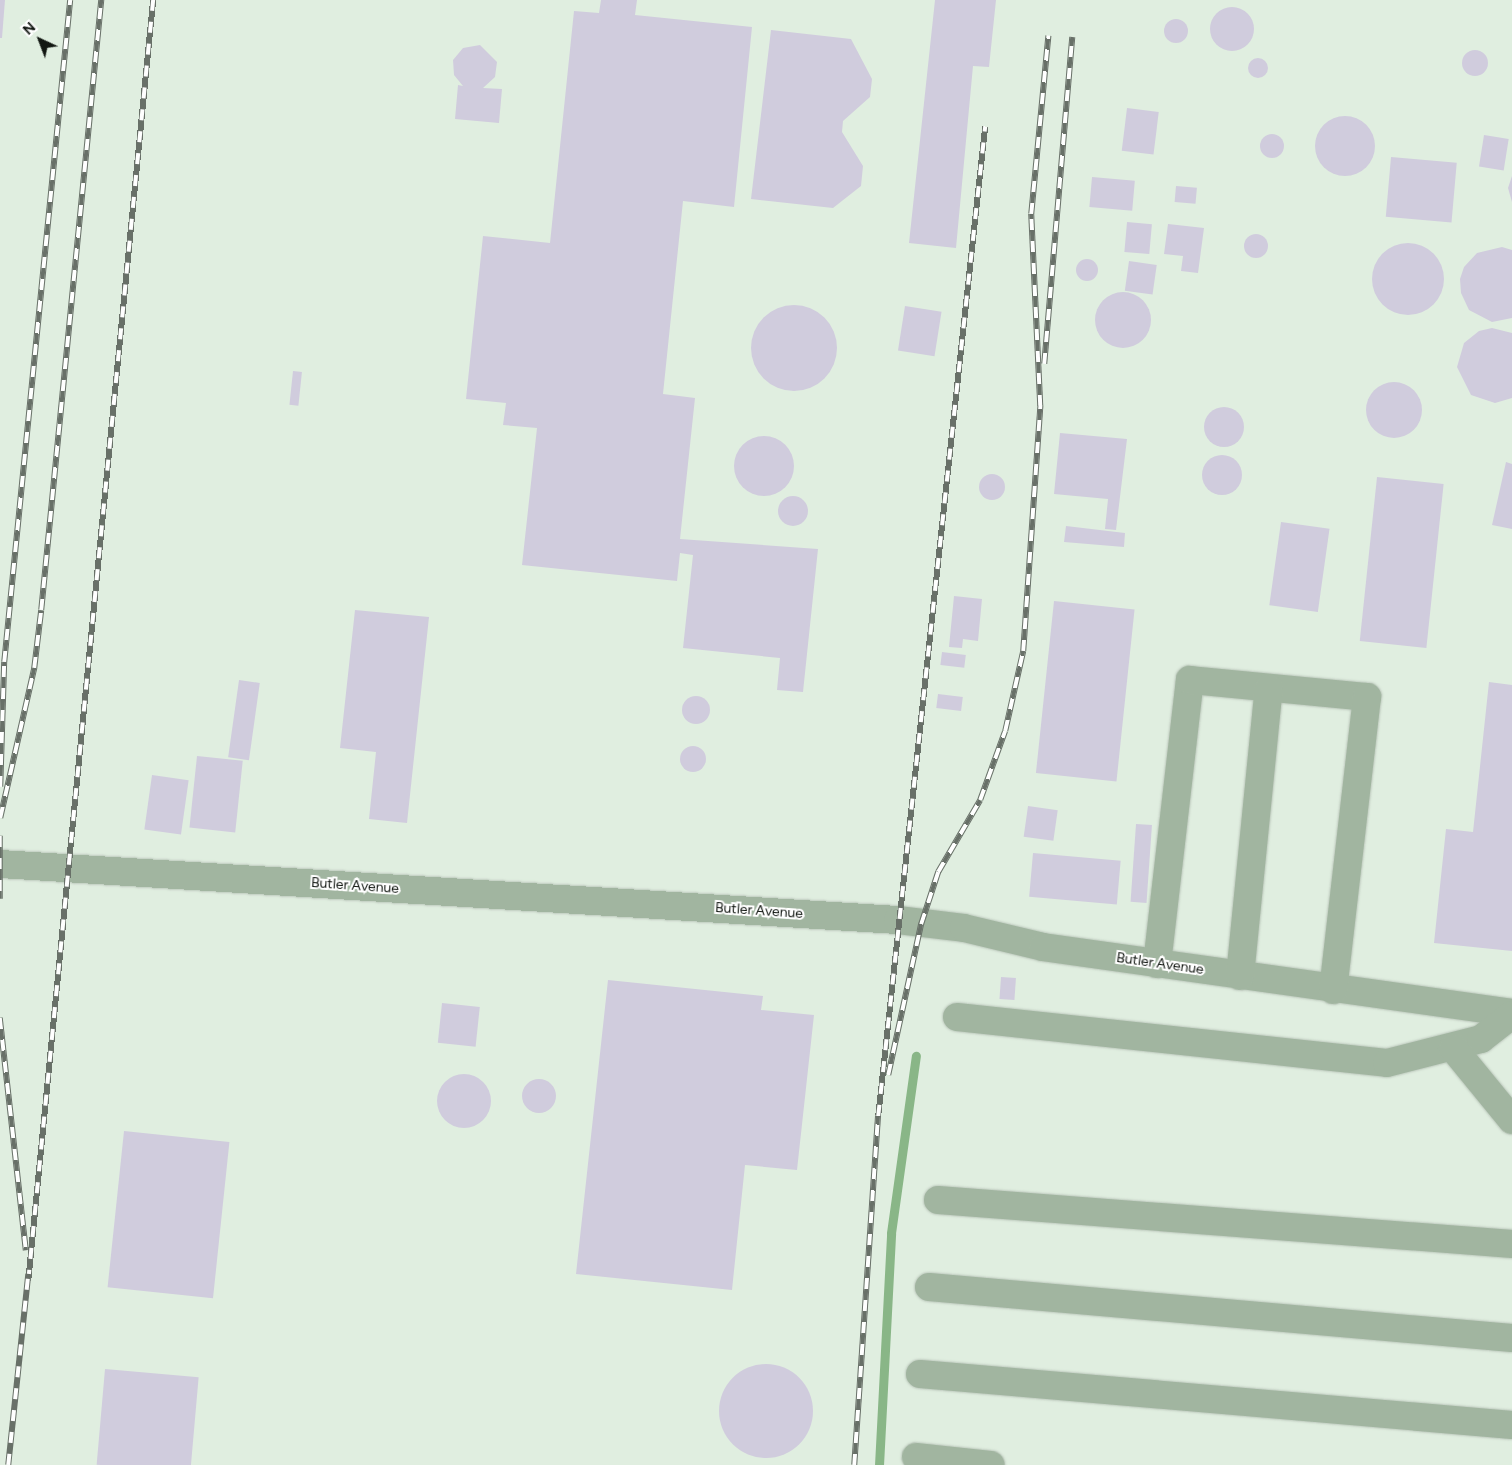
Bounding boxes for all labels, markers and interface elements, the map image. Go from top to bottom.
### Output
north arrow [15,15,65,65]
text: N [20,19,39,39]
street label: Butler Avenue [311,875,399,897]
street label: Butler Avenue [715,900,803,922]
street label: Butler Avenue [1115,950,1205,978]

